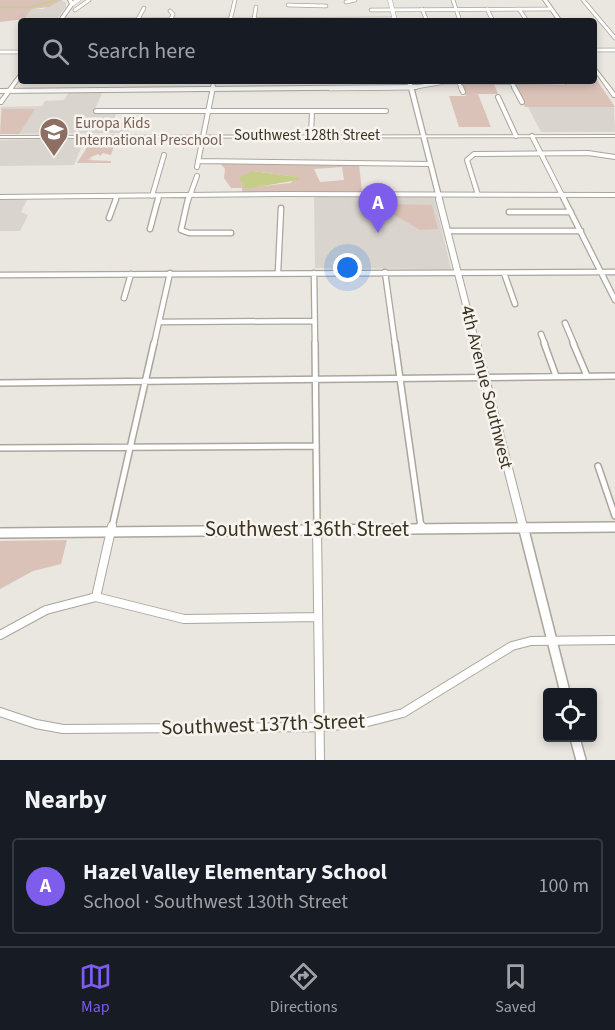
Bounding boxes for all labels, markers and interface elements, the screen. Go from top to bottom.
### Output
search box [18,18,597,84]
icon: search [39,35,72,68]
text: Search here [87,35,195,67]
place label: Europa Kids International Preschool [75,113,222,151]
school or university icon: Europa Kids International Preschool [38,116,70,158]
street label: Southwest 128th Street [234,125,380,146]
pin: A [358,184,398,233]
your location [333,253,362,282]
street label: 4th Avenue Southwest [454,303,519,471]
street label: Southwest 136th Street [205,514,409,544]
map controls [543,688,597,742]
button: locate [543,688,597,742]
street label: Southwest 137th Street [160,705,366,743]
text: Nearby [24,781,107,818]
text: Hazel Valley Elementary School [83,856,387,888]
text: A [40,872,51,900]
text: 100 m [539,872,589,900]
text: School · Southwest 130th Street [83,888,348,916]
tab: Map [79,960,112,1018]
tab: Directions [270,960,337,1018]
tab: Saved [495,960,536,1018]

